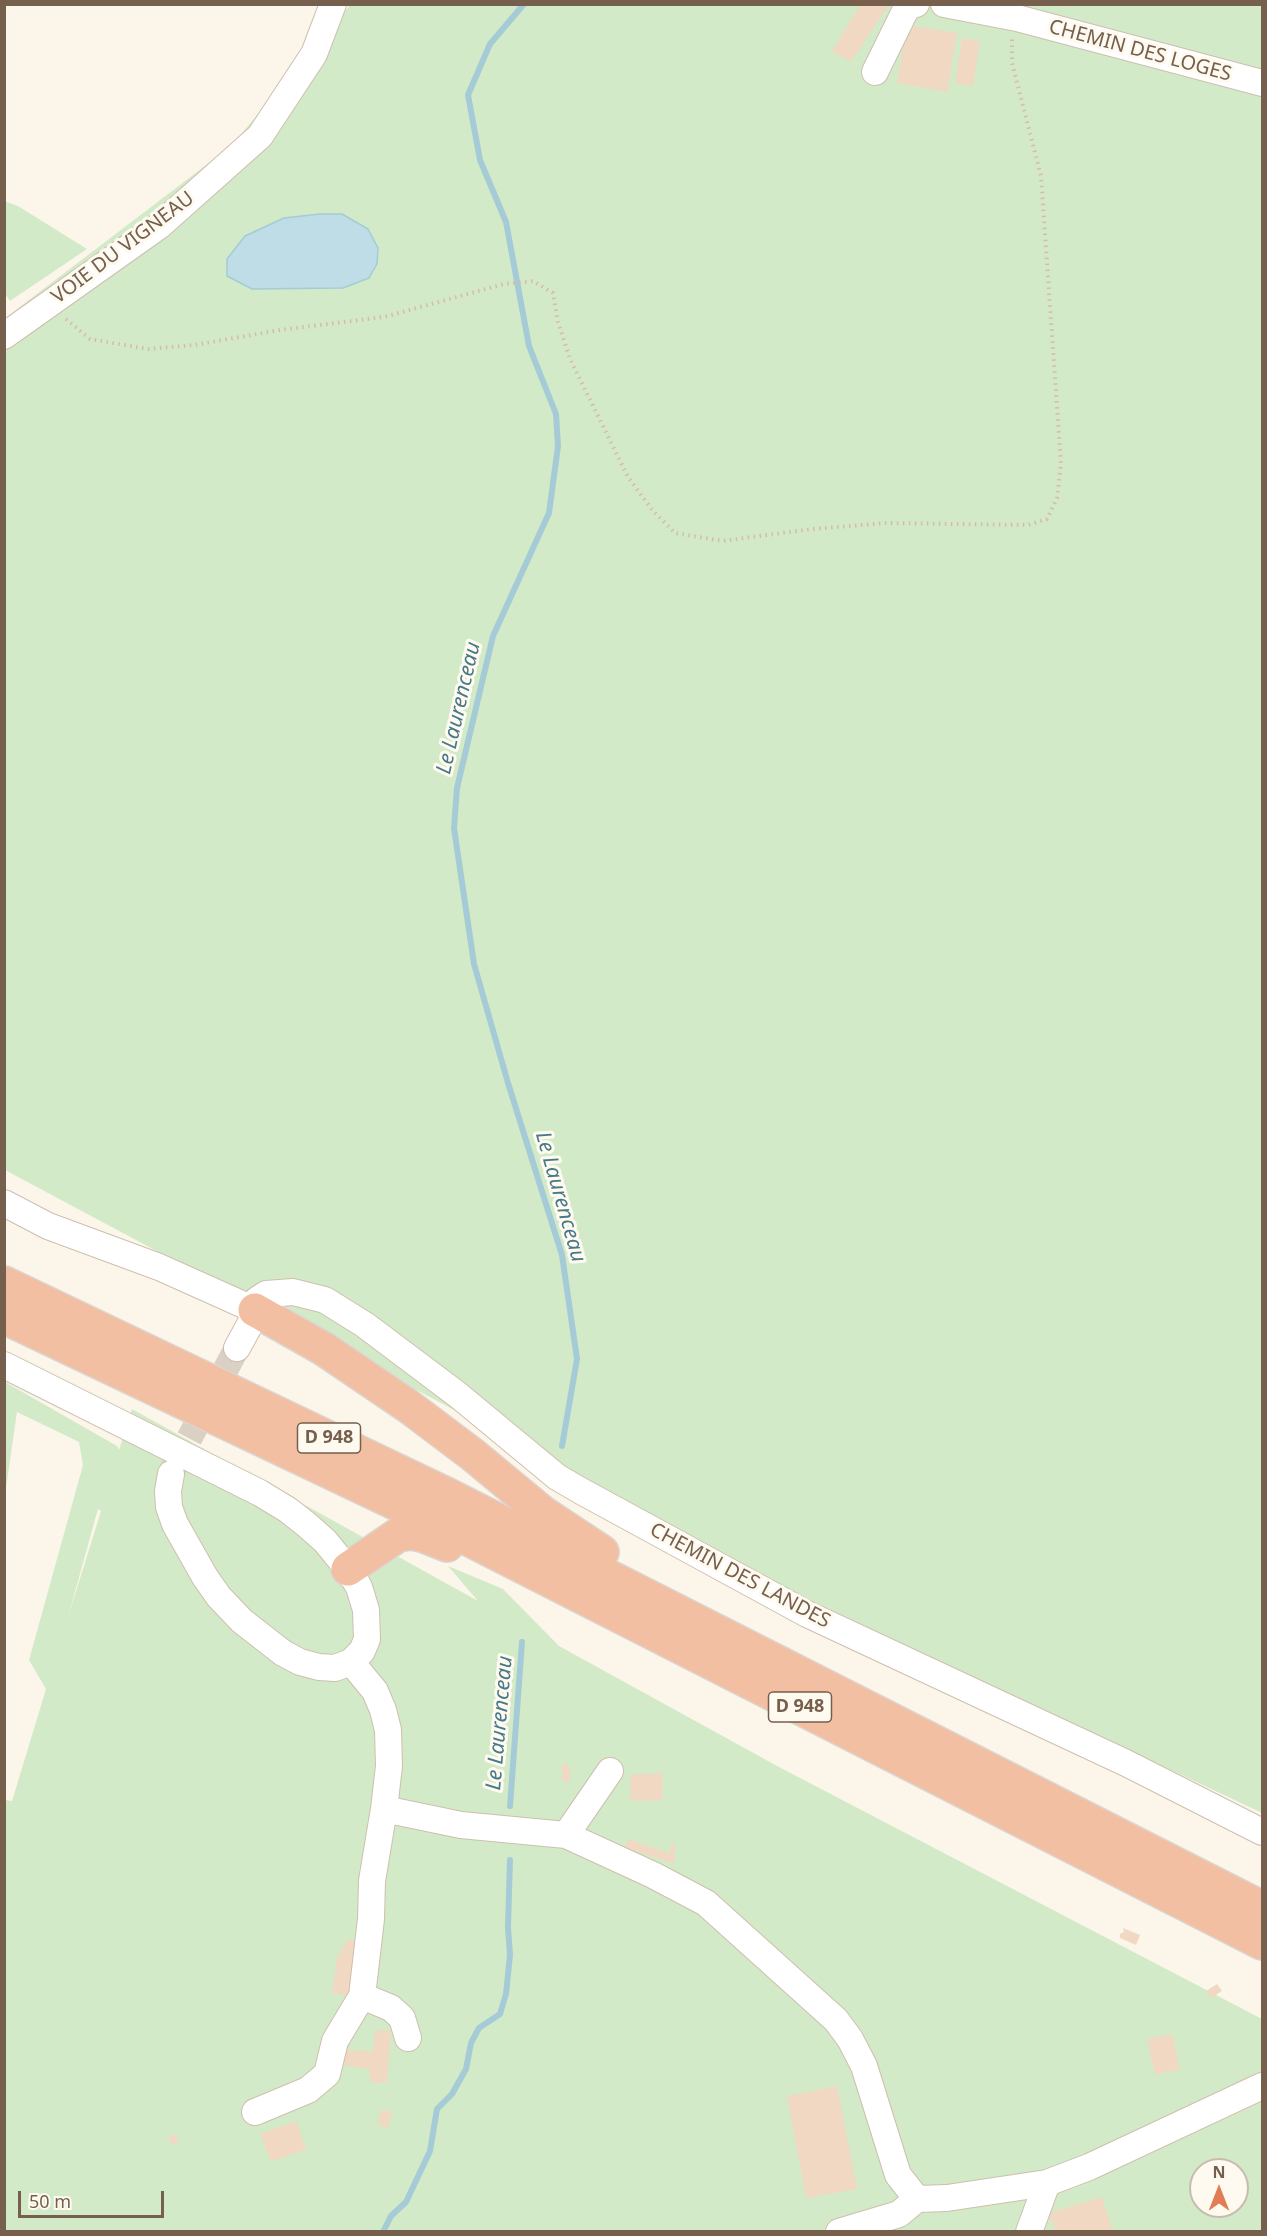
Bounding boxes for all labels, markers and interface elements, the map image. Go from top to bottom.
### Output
street label: CHEMIN DES LOGES [1046,15,1234,87]
street label: VOIE DU VIGNEAU [47,187,199,309]
water label: Le Laurenceau [432,640,486,776]
water label: Le Laurenceau [529,1129,591,1265]
road number: D 948 [298,1423,360,1453]
street label: CHEMIN DES LANDES [646,1518,834,1634]
water label: Le Laurenceau [482,1655,518,1791]
road number: D 948 [768,1692,832,1722]
north arrow [1189,2158,1249,2218]
text: N [1212,2161,1226,2183]
scale bar [21,2179,166,2217]
text: 50 m [29,2189,71,2213]

